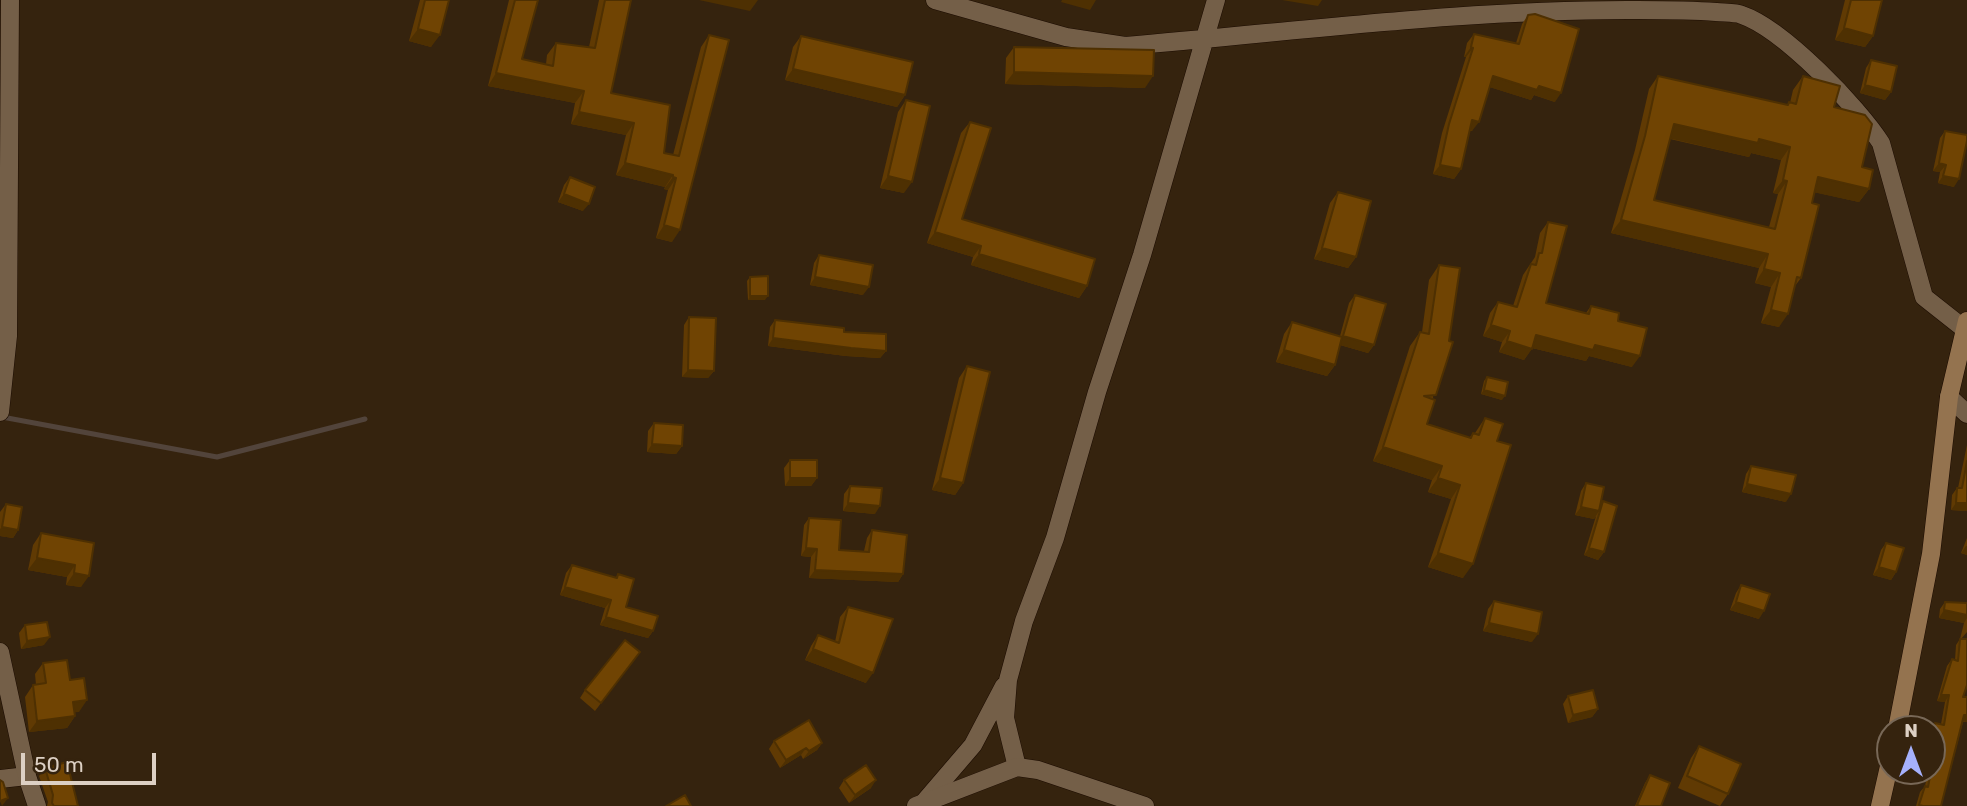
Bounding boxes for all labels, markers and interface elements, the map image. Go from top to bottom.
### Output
north arrow [1876,715,1946,785]
text: N [1904,719,1918,742]
scale bar [24,740,159,784]
text: 50 m [34,752,84,777]

